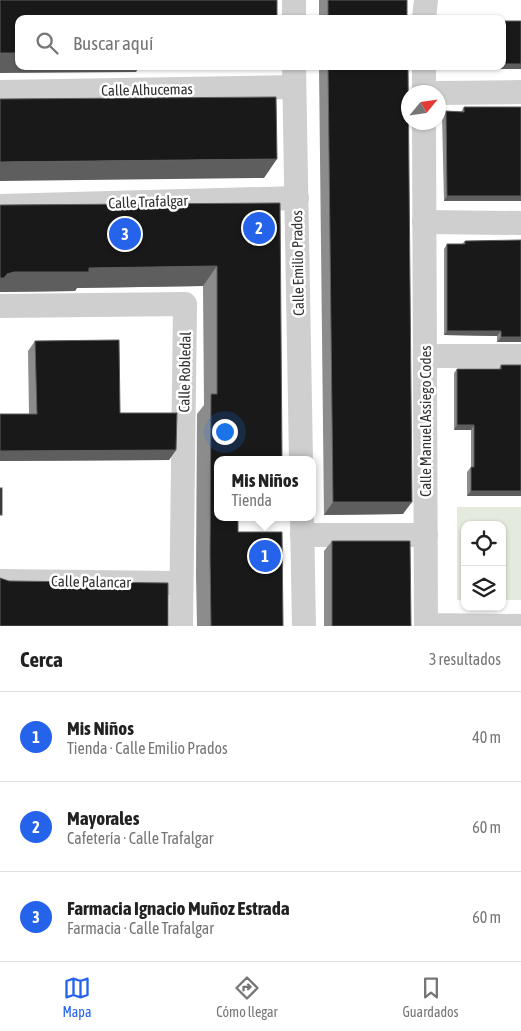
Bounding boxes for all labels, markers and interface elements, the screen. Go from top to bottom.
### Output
search box [15,15,506,70]
icon: search [33,29,61,57]
text: Buscar aquí [73,32,153,54]
street label: Calle Alhucemas [101,80,193,99]
north arrow [401,85,446,130]
street label: Calle Trafalgar [108,192,189,211]
pin: 2 [243,209,275,247]
street label: Calle Emilio Prados [288,210,307,316]
pin: 3 [109,215,141,253]
street label: Calle Robledal [175,331,194,412]
street label: Calle Manuel Assiego Codes [417,345,434,497]
your location [212,419,238,445]
popup [214,456,316,521]
text: Mis Niños [232,469,298,491]
text: Tienda [232,491,272,509]
map controls [461,521,506,611]
button: locate [461,521,506,566]
pin: 1 [249,537,281,575]
button: layers [461,566,506,611]
street label: Calle Palancar [51,572,132,591]
text: Cerca [20,647,63,671]
text: 3 resultados [429,650,501,668]
text: Mis Niños [67,717,134,739]
text: 1 [32,728,40,746]
text: 40 m [472,728,501,746]
text: Tienda · Calle Emilio Prados [67,739,228,757]
text: Mayorales [67,807,139,829]
text: 2 [32,818,40,836]
text: 60 m [472,818,501,836]
text: Cafetería · Calle Trafalgar [67,829,214,847]
text: Farmacia Ignacio Muñoz Estrada [67,897,290,919]
text: 3 [32,908,40,926]
text: 60 m [472,908,501,926]
text: Farmacia · Calle Trafalgar [67,919,214,937]
tab: Mapa [62,974,91,1020]
tab: Cómo llegar [216,974,278,1020]
tab: Guardados [402,974,459,1020]

